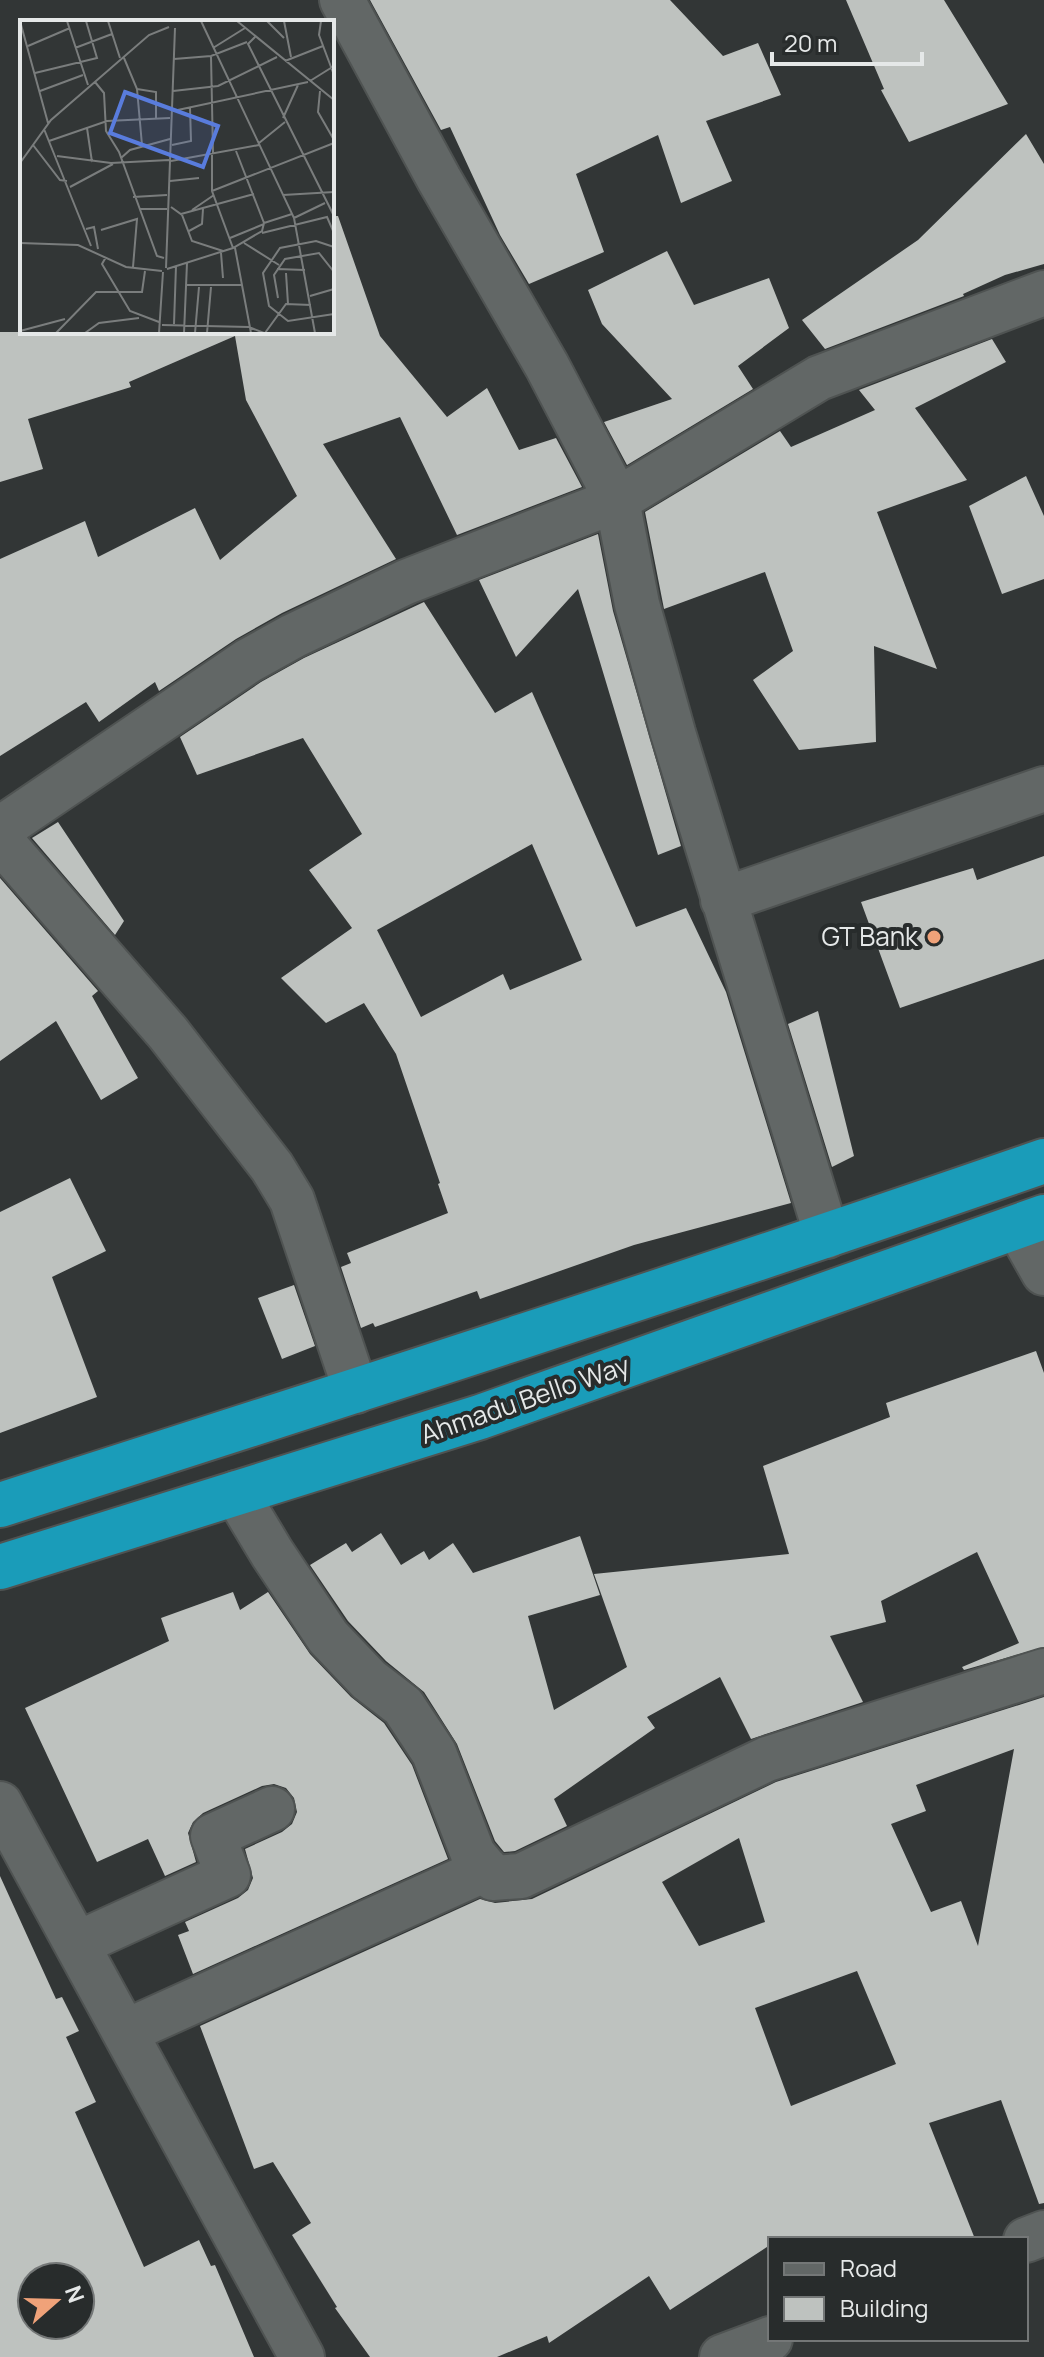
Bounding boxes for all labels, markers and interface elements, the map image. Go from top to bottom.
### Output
scale bar [772,16,922,66]
inset map [20,20,334,334]
text: 20 m [784,26,837,59]
place label: GT Bank [822,918,919,954]
marker: GT Bank [925,928,943,946]
street label: Ahmadu Bello Way [415,1346,634,1452]
legend [768,2237,1028,2341]
text: Road [840,2251,897,2284]
north arrow [16,2261,96,2341]
text: N [58,2282,92,2307]
text: Building [840,2291,928,2324]

